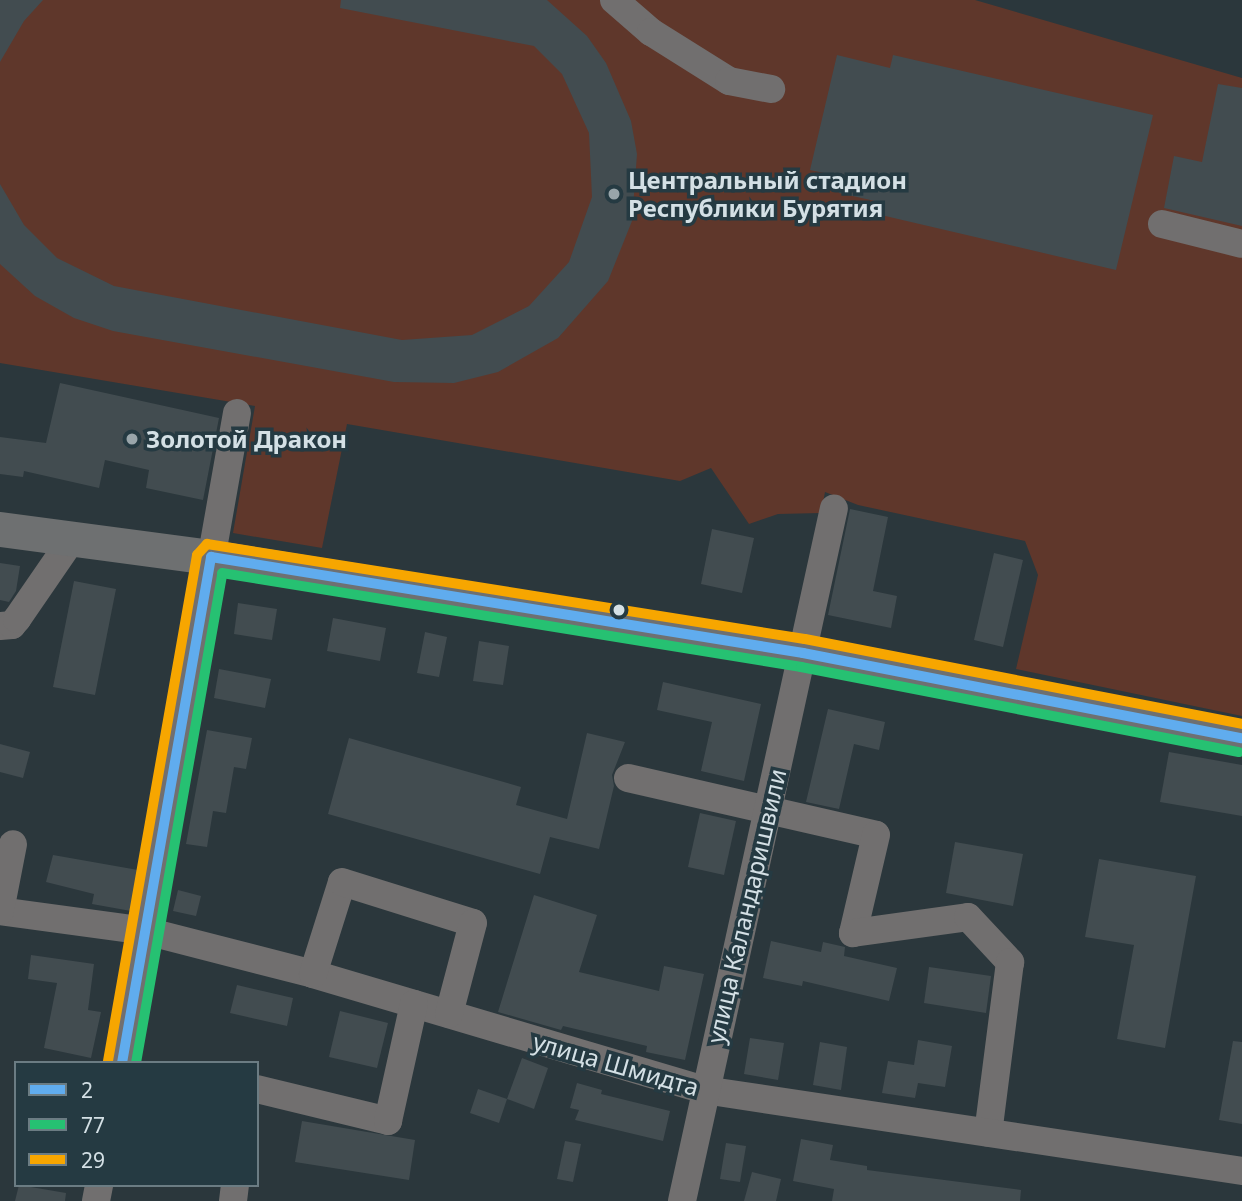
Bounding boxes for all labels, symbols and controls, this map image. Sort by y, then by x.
place label: Центральный стадион Республики Бурятия [628,166,907,222]
marker: Центральный стадион Республики Бурятия [606,186,622,202]
place label: Золотой Дракон [146,425,347,453]
marker: Золотой Дракон [124,431,140,447]
unlabelled marker [612,603,626,617]
street label: улица Каландаришвили [700,766,792,1046]
street label: улица Шмидта [530,1027,702,1101]
legend [14,1061,259,1187]
text: 2 [81,1076,93,1104]
text: 77 [81,1111,105,1139]
text: 29 [81,1146,105,1174]

